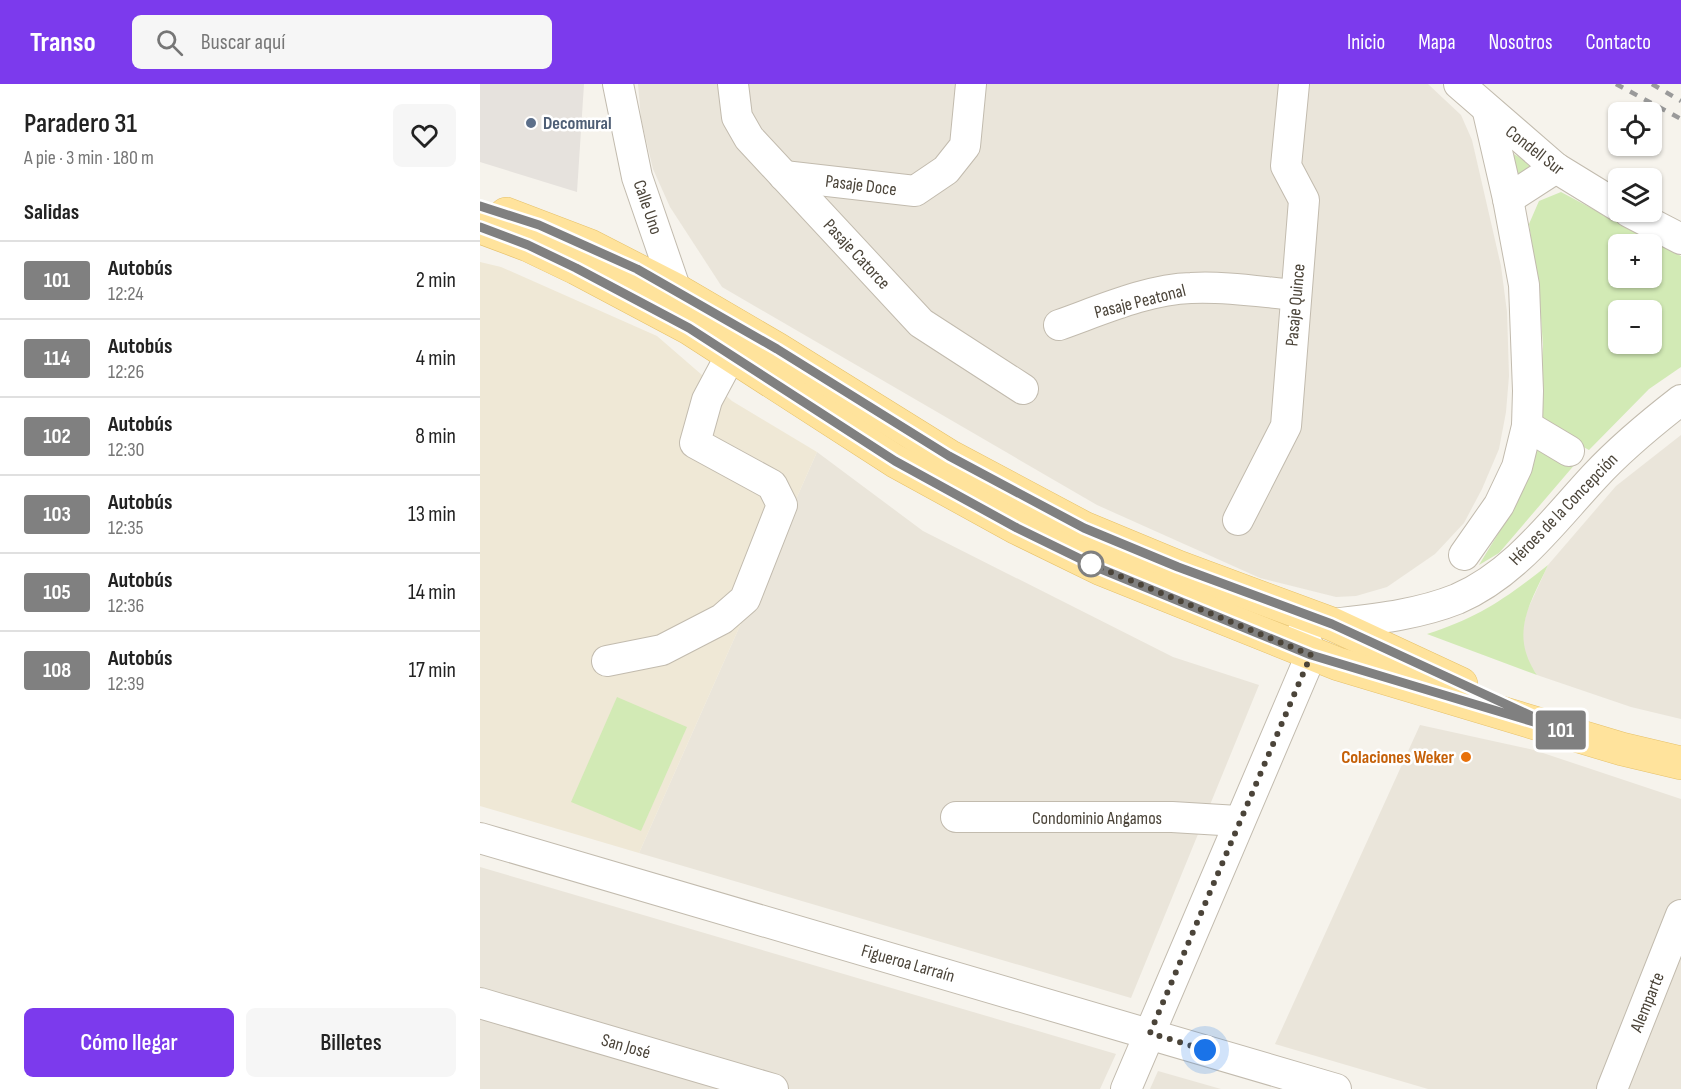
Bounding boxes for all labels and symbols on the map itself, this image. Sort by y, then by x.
place label: Decomural [543,113,612,134]
marker: Decomural [524,116,538,130]
street label: Condell Sur [1501,121,1568,180]
street label: Pasaje Doce [824,171,898,200]
street label: Calle Uno [628,177,667,237]
street label: Pasaje Catorce [819,215,894,294]
street label: Pasaje Quince [1281,263,1310,347]
street label: Pasaje Peatonal [1092,280,1188,323]
street label: Héroes de la Concepción [1505,449,1622,570]
unlabelled marker [1078,551,1104,577]
line badge: 101 [1526,710,1596,750]
place label: Colaciones Weker [1341,747,1454,768]
marker: Colaciones Weker [1459,750,1473,764]
street label: Condominio Angamos [1032,808,1162,829]
street label: Figueroa Larraín [859,940,957,987]
street label: Alemparte [1626,969,1669,1036]
street label: San José [599,1029,653,1063]
your location [1190,1035,1220,1065]

